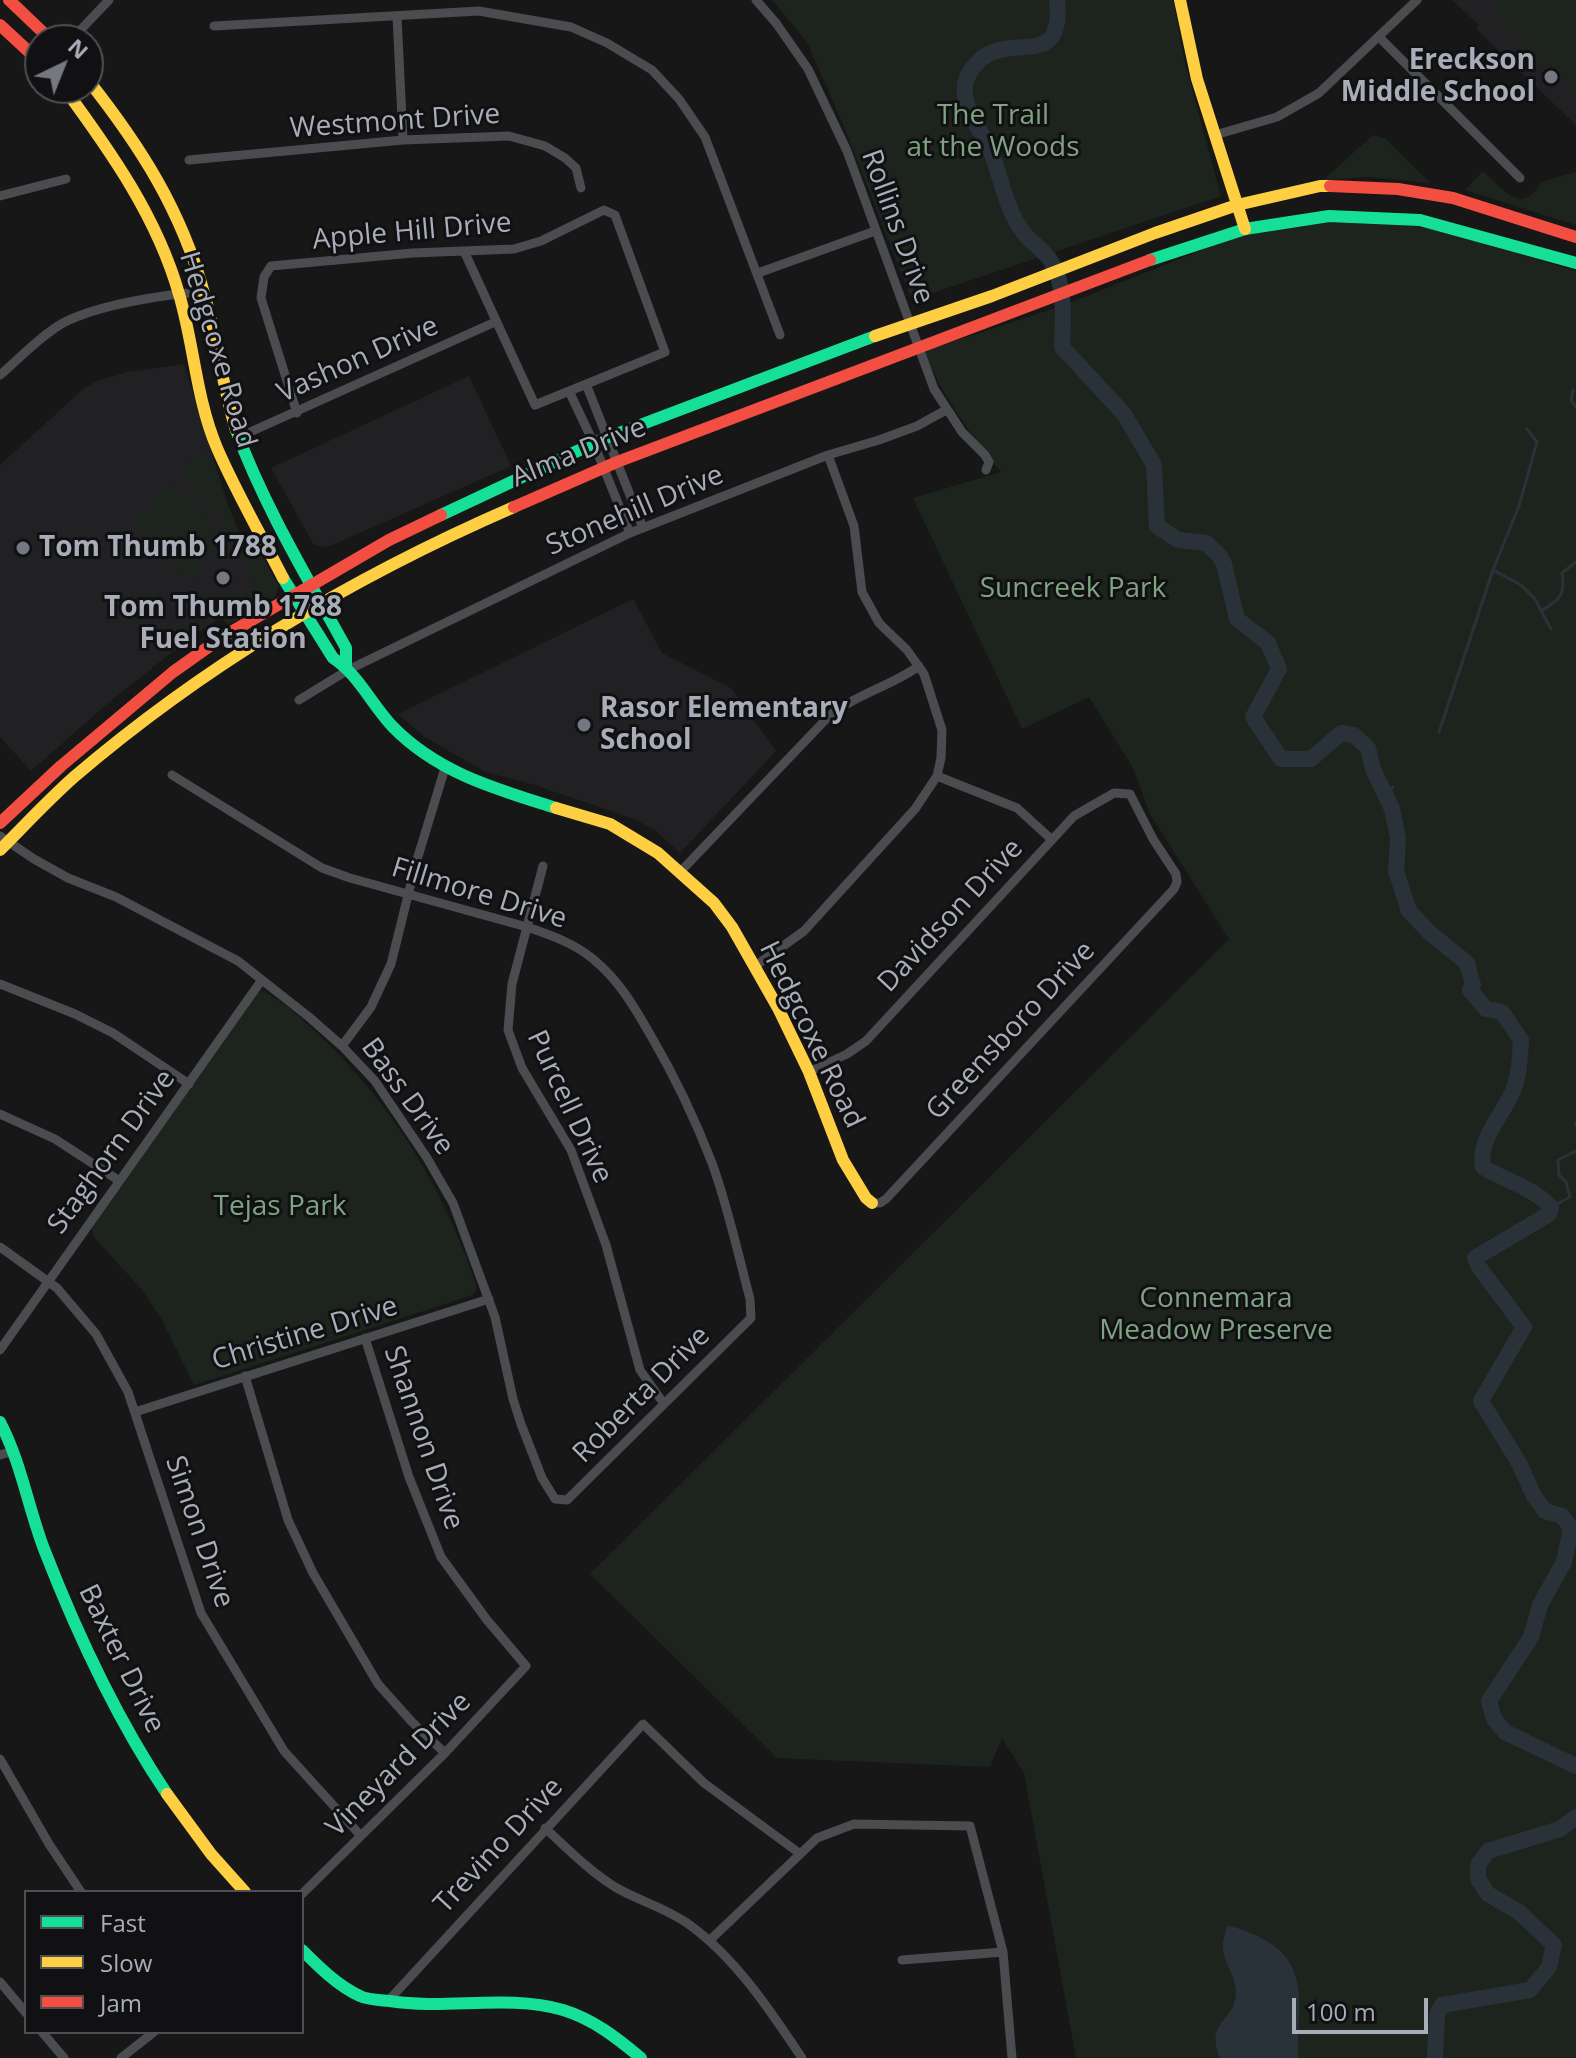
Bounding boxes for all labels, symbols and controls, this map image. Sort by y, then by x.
north arrow [24,24,104,104]
text: N [62,31,96,65]
place label: Ereckson Middle School [1341,44,1535,110]
marker: Ereckson Middle School [1542,68,1560,86]
street label: Westmont Drive [289,98,501,146]
park label: The Trail at the Woods [907,99,1079,165]
street label: Rollins Drive [854,145,940,309]
street label: Apple Hill Drive [311,207,513,257]
street label: Hedgcoxe Road [171,248,263,452]
street label: Vashon Drive [272,310,444,410]
street label: Alma Drive [507,411,651,495]
street label: Stonehill Drive [541,459,729,563]
place label: Tom Thumb 1788 [39,531,277,565]
marker: Tom Thumb 1788 [14,539,32,557]
marker: Tom Thumb 1788 Fuel Station [214,569,232,587]
park label: Suncreek Park [980,572,1166,606]
place label: Tom Thumb 1788 Fuel Station [104,591,342,657]
place label: Rasor Elementary School [600,692,848,758]
marker: Rasor Elementary School [575,716,593,734]
street label: Davidson Drive [871,832,1031,1000]
street label: Fillmore Drive [387,851,571,937]
street label: Greensboro Drive [920,935,1102,1127]
street label: Hedgcoxe Road [751,936,871,1134]
street label: Purcell Drive [519,1025,619,1189]
street label: Bass Drive [353,1032,461,1162]
street label: Staghorn Drive [41,1063,183,1241]
park label: Tejas Park [214,1190,346,1224]
park label: Connemara Meadow Preserve [1099,1282,1333,1348]
street label: Christine Drive [208,1290,402,1378]
street label: Roberta Drive [567,1320,717,1470]
street label: Shannon Drive [376,1342,470,1534]
street label: Simon Drive [157,1452,241,1612]
street label: Baxter Drive [71,1579,171,1739]
street label: Vineyard Drive [320,1686,478,1844]
street label: Trevino Drive [428,1771,570,1921]
legend [24,1890,304,2034]
text: Fast [100,1906,146,1939]
text: Slow [100,1946,152,1979]
scale bar [1296,1982,1432,2032]
text: Jam [100,1986,142,2019]
text: 100 m [1306,1995,1376,2028]

